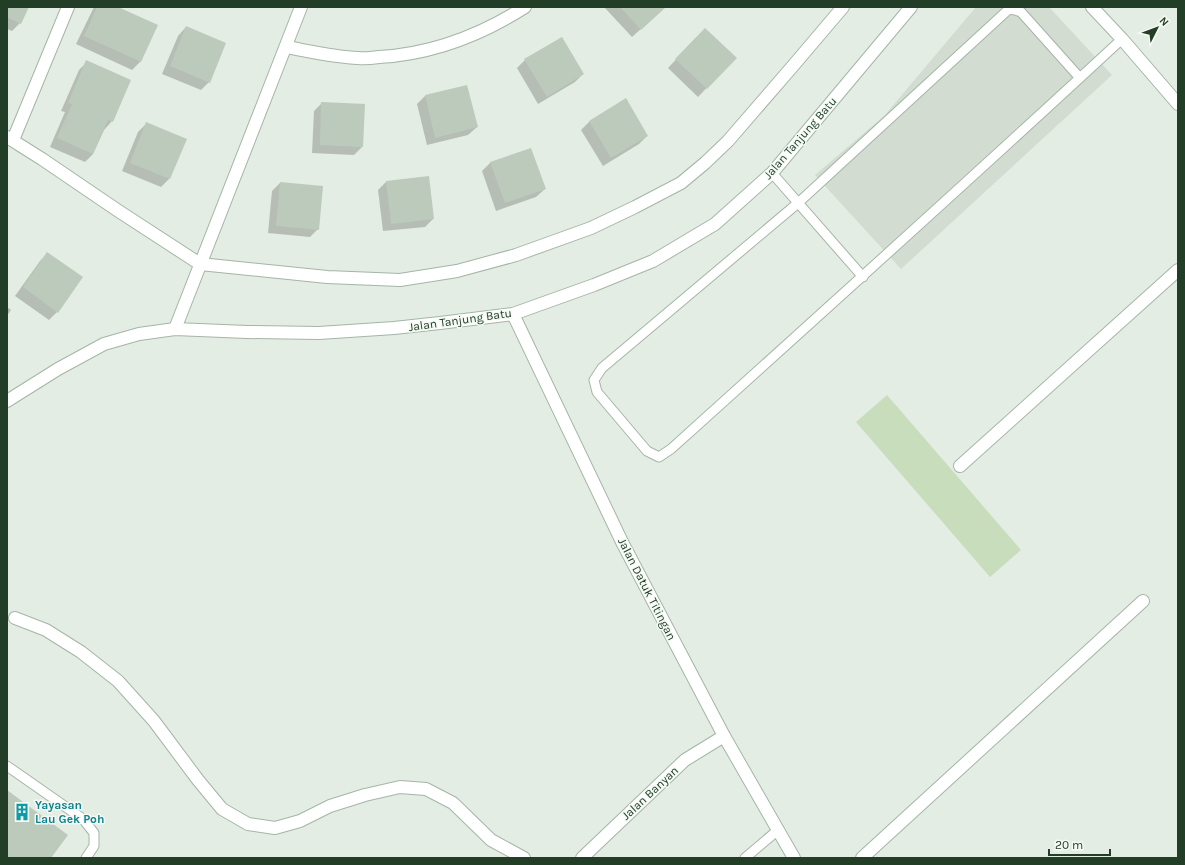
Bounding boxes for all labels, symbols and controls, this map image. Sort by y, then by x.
north arrow [1137,8,1177,48]
text: N [1157,14,1172,29]
street label: Jalan Tanjung Batu [761,94,839,182]
street label: Jalan Tanjung Batu [408,306,512,334]
street label: Jalan Datuk Titingan [615,535,679,643]
street label: Jalan Banyan [619,763,681,823]
place label: Yayasan Lau Gek Poh [35,798,104,826]
building icon: Yayasan Lau Gek Poh [12,802,32,822]
scale bar [1049,831,1110,857]
text: 20 m [1055,838,1083,852]

